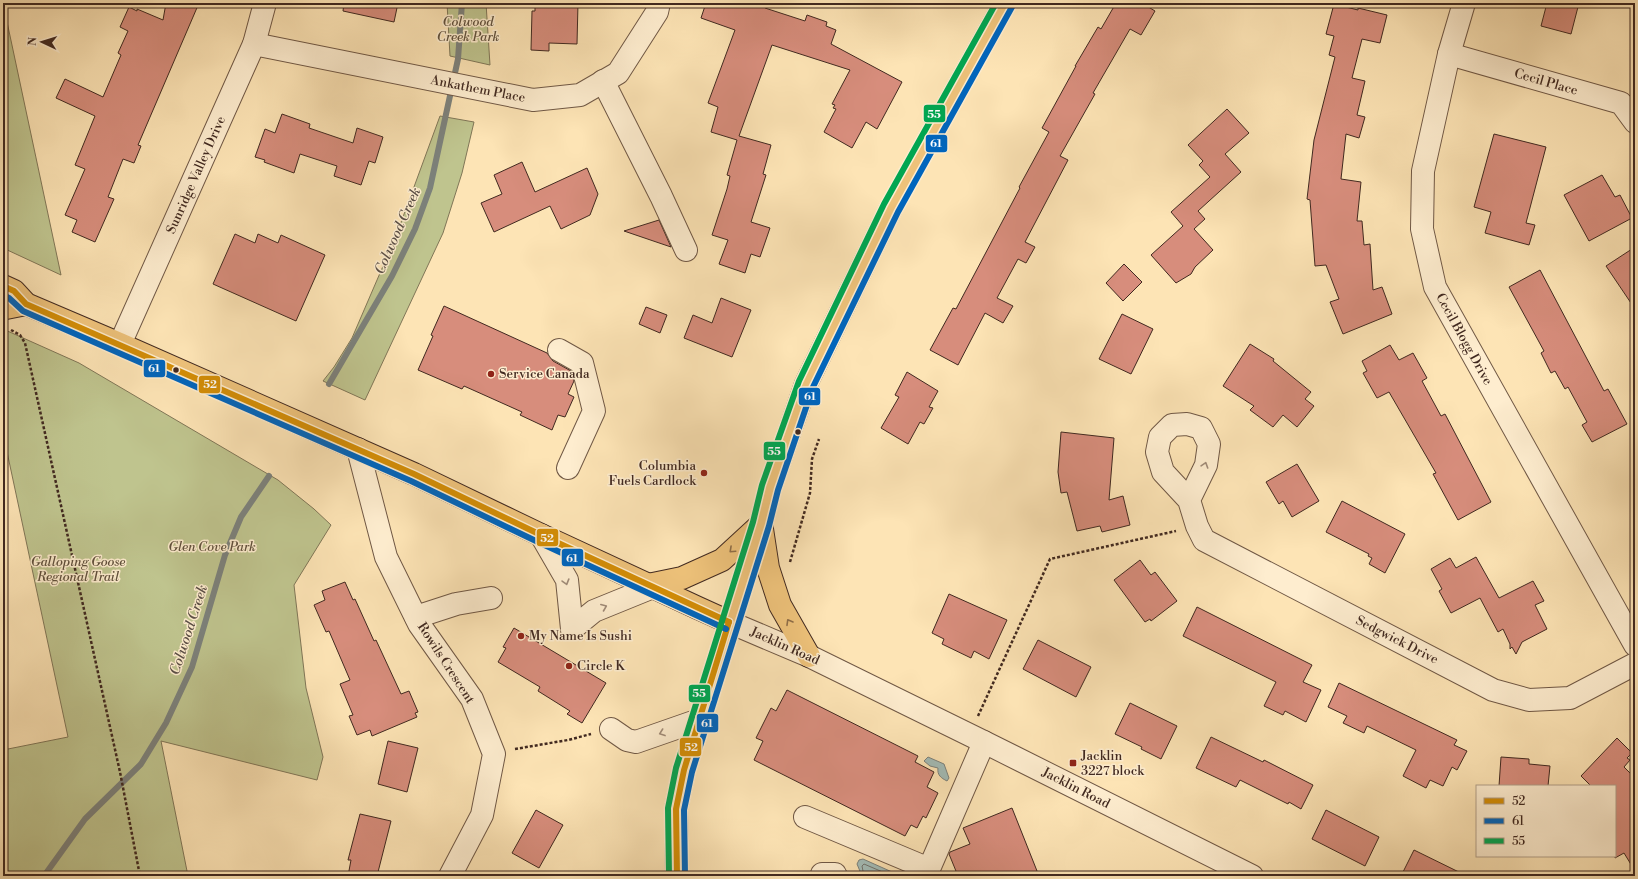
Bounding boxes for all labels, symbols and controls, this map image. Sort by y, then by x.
park label: Colwood Creek Park [437,14,499,45]
north arrow [22,22,62,62]
text: N [26,36,40,46]
street label: Cecil Place [1512,65,1580,99]
street label: Ankathem Place [428,72,527,106]
line badge: 55 [923,104,946,123]
text: 55 [927,108,941,122]
street label: Sunridge Valley Drive [163,113,229,236]
line badge: 61 [925,134,948,153]
text: 61 [930,137,943,151]
water label: Colwood Creek [371,185,425,277]
street label: Cecil Blogg Drive [1432,290,1496,388]
line badge: 61 [143,359,166,378]
text: 61 [148,362,161,376]
unlabelled marker [171,365,181,375]
place label: Service Canada [499,366,590,382]
marker: Service Canada [486,369,496,379]
line badge: 52 [198,375,221,394]
text: 52 [203,378,217,392]
line badge: 61 [798,387,821,406]
text: 61 [804,390,817,404]
unlabelled marker [793,427,803,437]
line badge: 55 [763,441,786,461]
text: 55 [767,445,781,459]
place label: Columbia Fuels Cardlock [608,458,697,489]
one-way arrow [1200,462,1209,469]
marker: Columbia Fuels Cardlock [699,468,709,478]
line badge: 52 [536,528,559,547]
text: 52 [540,532,554,546]
park label: Glen Cove Park [168,539,256,555]
one-way arrow [729,545,737,553]
line badge: 61 [561,548,584,567]
text: 61 [566,552,579,566]
park label: Galloping Goose Regional Trail [31,554,125,585]
one-way arrow [561,578,570,585]
water label: Colwood Creek [166,583,212,677]
one-way arrow [600,604,607,612]
street label: Sedgwick Drive [1353,612,1441,668]
street label: Rowils Crescent [414,619,478,707]
one-way arrow [787,619,794,626]
street label: Jacklin Road [747,623,823,669]
place label: My Name Is Sushi [529,628,632,644]
marker: My Name Is Sushi [516,631,526,641]
place label: Circle K [577,658,626,674]
marker: Circle K [564,661,574,671]
line badge: 55 [688,684,711,703]
text: 55 [692,687,706,701]
line badge: 61 [696,713,719,733]
text: 61 [701,717,714,731]
one-way arrow [659,728,666,736]
line badge: 52 [679,737,702,757]
text: 52 [684,741,698,755]
place label: Jacklin 3227 block [1080,748,1145,779]
marker: Jacklin 3227 block [1068,758,1078,768]
street label: Jacklin Road [1038,764,1113,812]
legend [1476,785,1616,857]
text: 52 [1512,794,1526,809]
text: 61 [1512,814,1525,829]
text: 55 [1512,834,1526,849]

